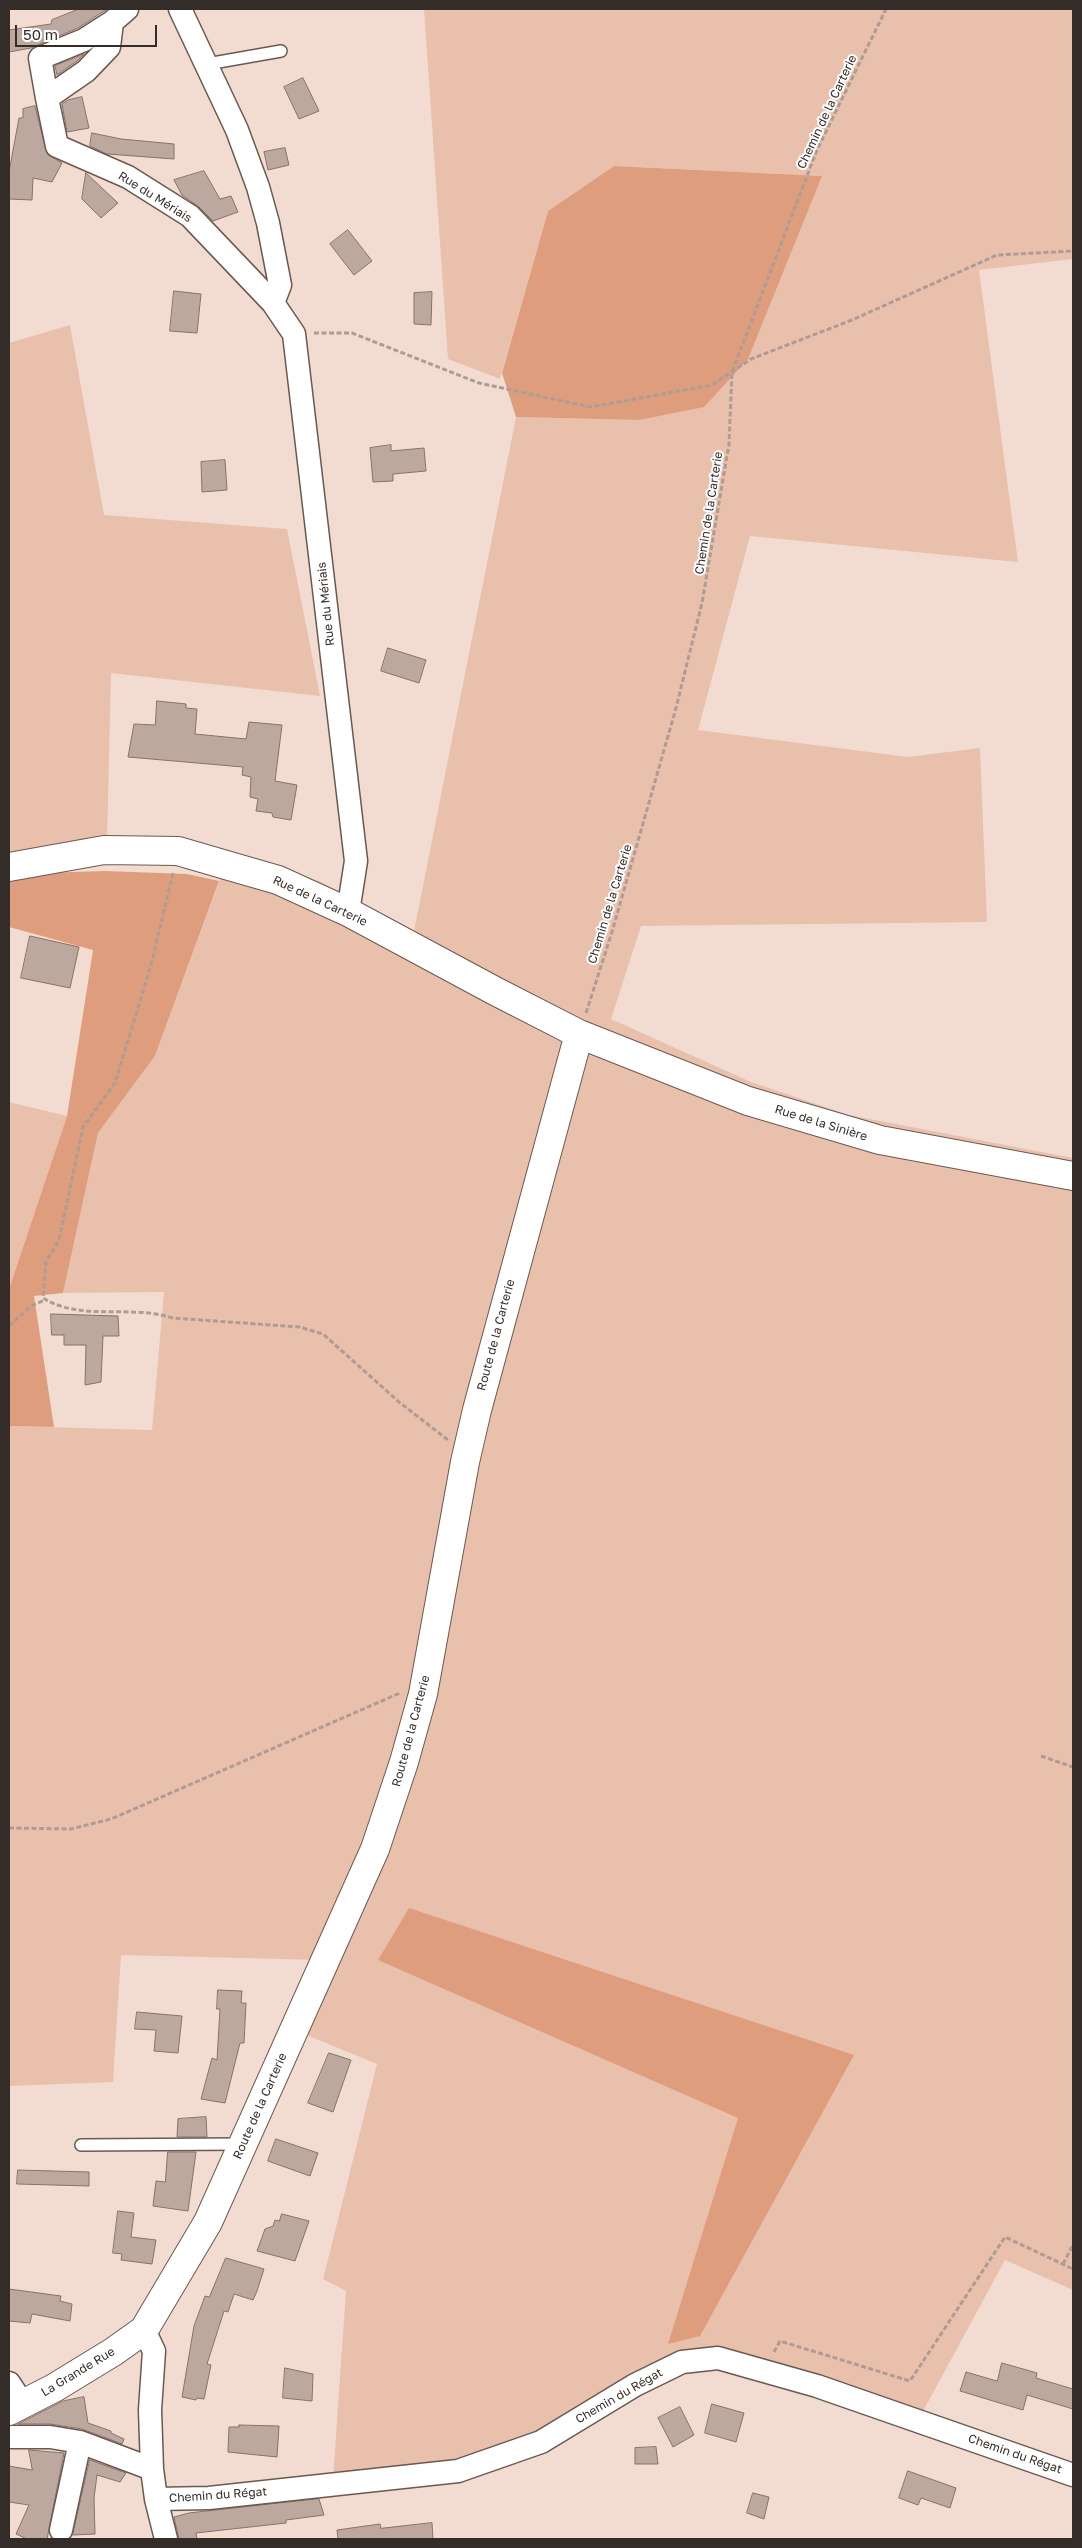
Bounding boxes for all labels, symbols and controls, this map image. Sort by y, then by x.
scale bar [18,15,160,47]
text: 50 m [23,25,58,43]
street label: Chemin de la Carterie [794,53,860,171]
street label: Rue du Mériais [115,169,195,225]
street label: Chemin de la Carterie [692,451,726,575]
street label: Rue du Mériais [314,561,338,647]
street label: Chemin de la Carterie [585,843,635,965]
street label: Rue de la Carterie [270,873,370,929]
street label: Rue de la Sinière [773,1102,869,1144]
street label: Route de la Carterie [474,1278,518,1392]
street label: Route de la Carterie [389,1674,433,1788]
street label: Route de la Carterie [230,2051,290,2161]
street label: La Grande Rue [39,2344,117,2400]
street label: Chemin du Régat [573,2365,665,2427]
street label: Chemin du Régat [966,2431,1064,2477]
street label: Chemin du Régat [169,2484,267,2506]

